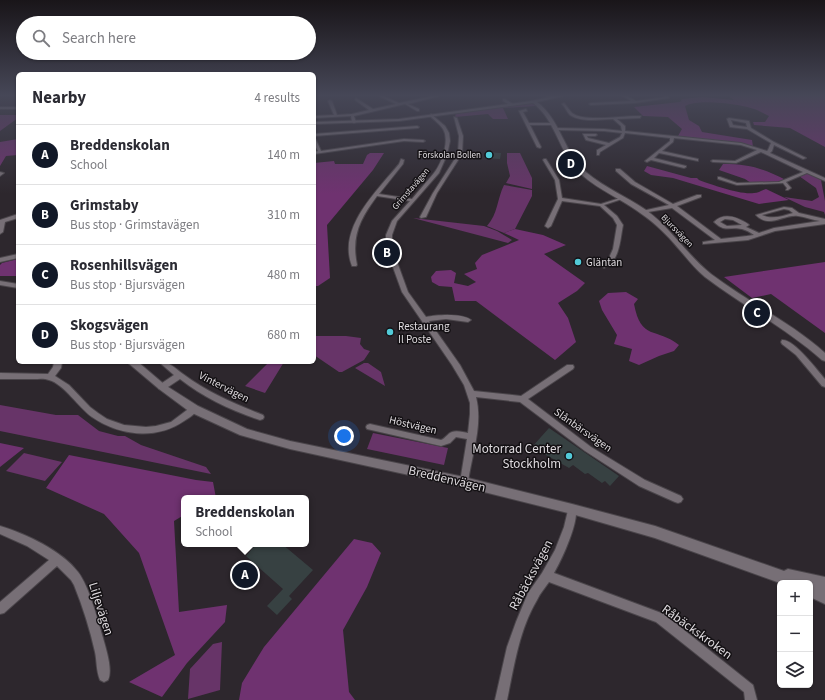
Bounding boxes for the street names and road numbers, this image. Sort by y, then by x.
street label: Grimstavägen [389,165,433,213]
street label: Bjursvägen [658,212,696,251]
street label: Vintervägen [196,368,252,406]
street label: Slånbärsvägen [551,405,615,455]
street label: Höstvägen [388,412,438,438]
street label: Breddenvägen [407,461,487,497]
street label: Råbäcksvägen [505,537,557,613]
street label: Liljevägen [84,580,118,638]
street label: Råbäckskroken [658,600,736,664]

